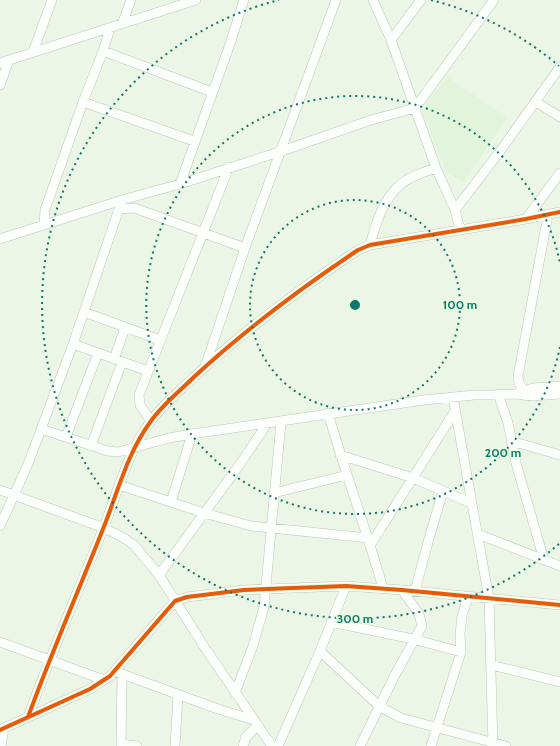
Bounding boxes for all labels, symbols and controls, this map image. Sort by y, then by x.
text: 100 m [443,297,477,312]
centre of rings [348,298,362,312]
text: 200 m [485,445,521,460]
text: 300 m [337,611,373,626]

